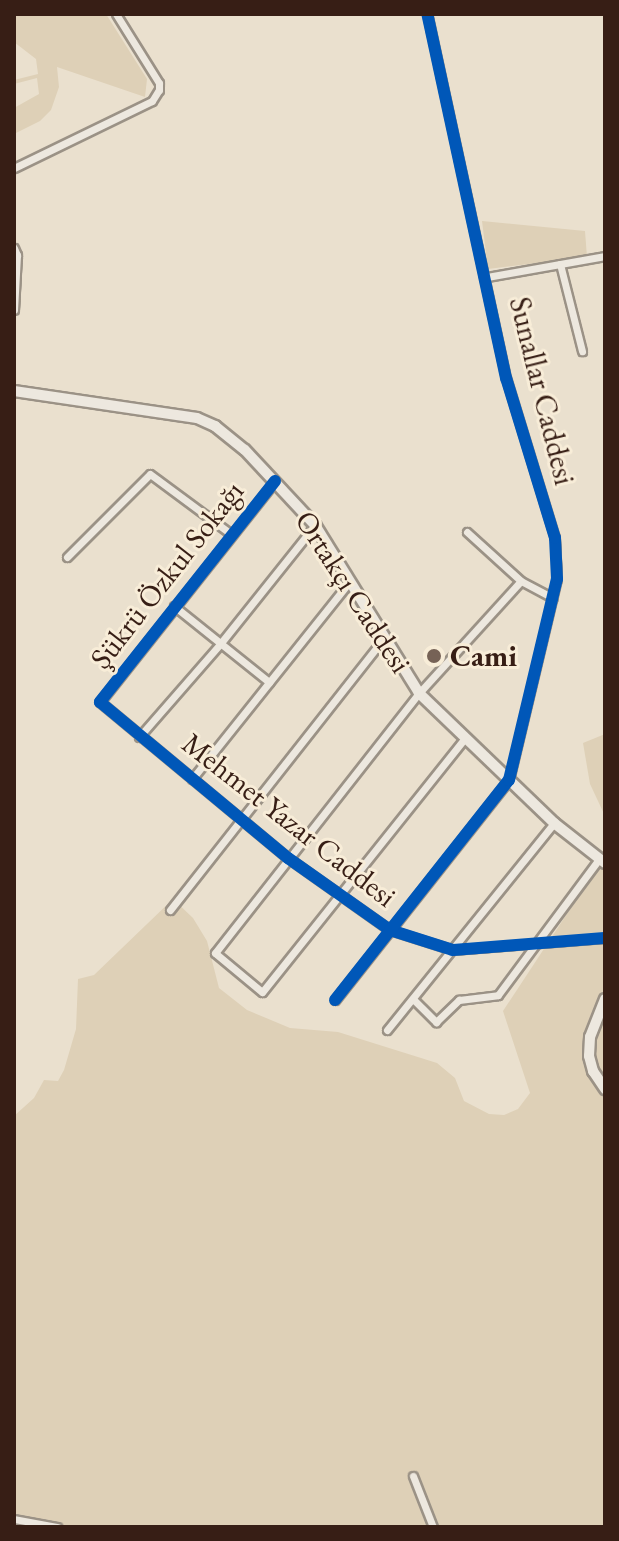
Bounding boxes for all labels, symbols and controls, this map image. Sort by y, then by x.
street label: Sunallar Caddesi [501,293,583,489]
street label: Şükrü Özkul Sokağı [83,474,251,676]
street label: Ortakçı Caddesi [287,504,419,680]
place label: Cami [450,638,517,674]
marker: Cami [425,647,443,665]
street label: Mehmet Yazar Caddesi [175,725,403,915]

